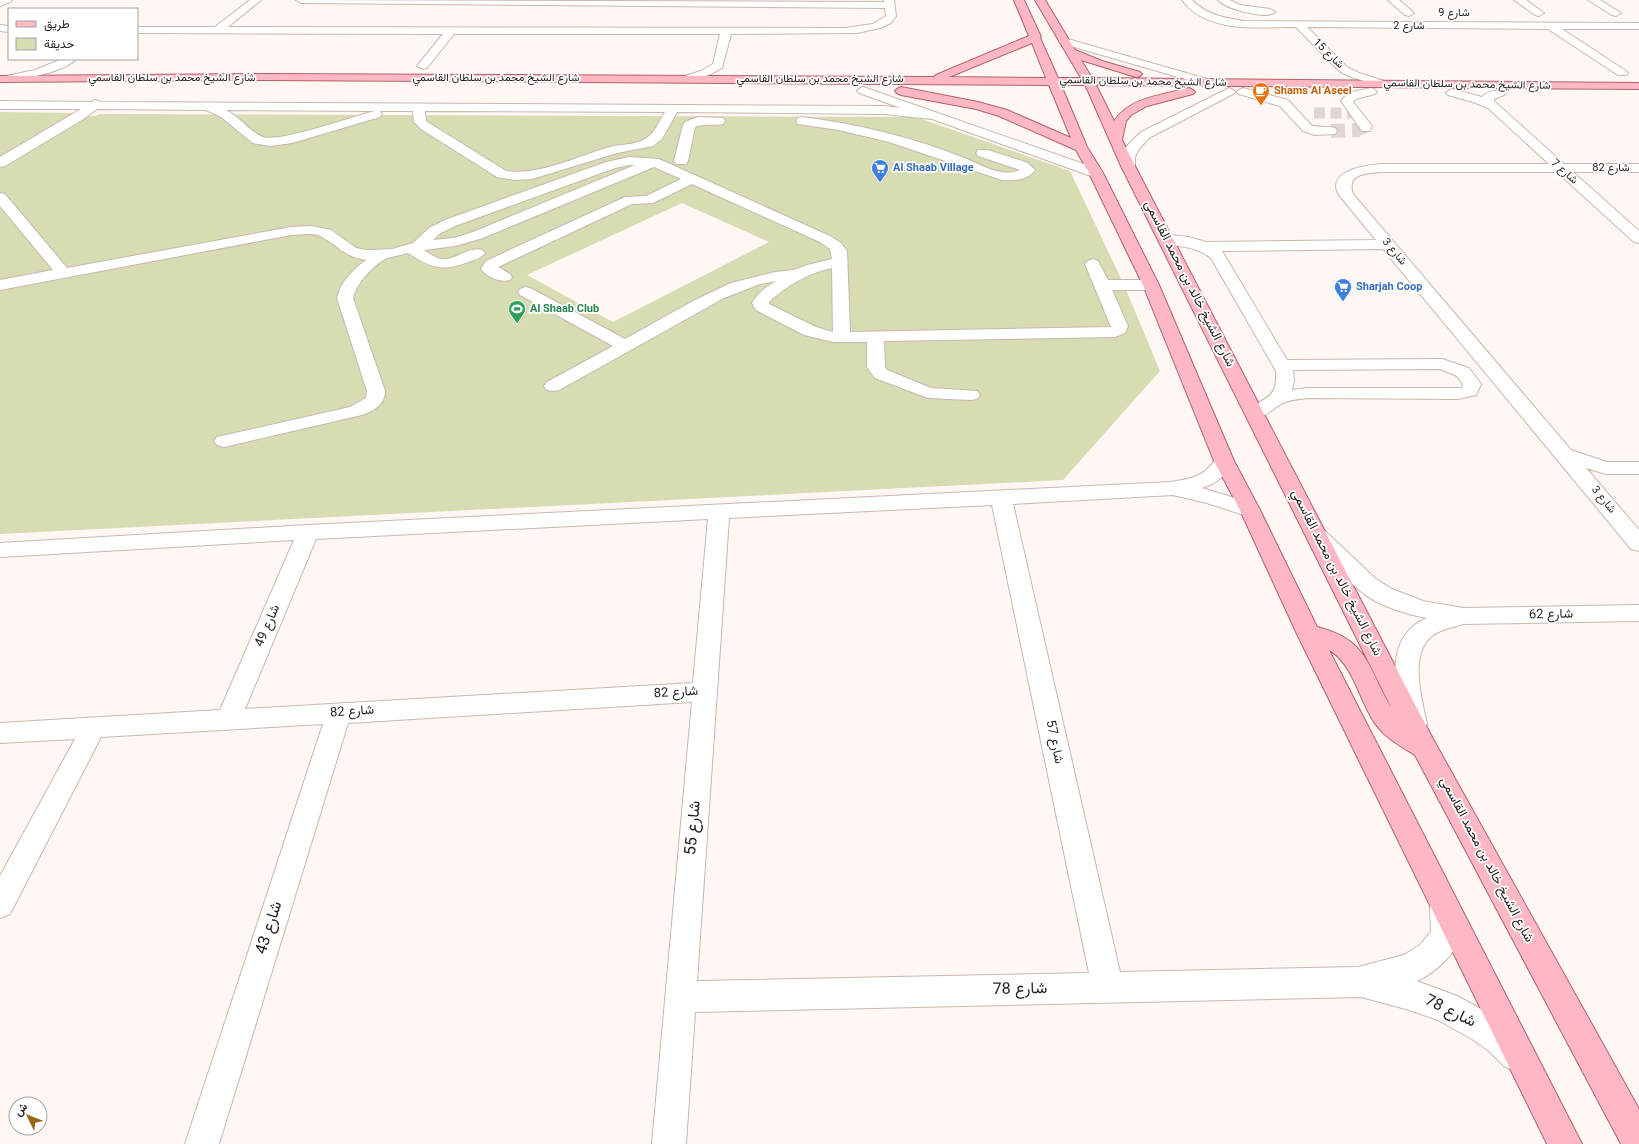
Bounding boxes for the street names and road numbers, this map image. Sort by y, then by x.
street label: شارع 9 [1438,5,1470,22]
street label: شارع 2 [1393,18,1425,35]
street label: شارع 15 [1309,35,1348,73]
street label: شارع الشيخ محمد بن سلطان القاسمي [88,70,256,87]
street label: شارع الشيخ محمد بن سلطان القاسمي [412,70,580,87]
street label: شارع الشيخ محمد بن سلطان القاسمي [736,71,904,88]
street label: شارع الشيخ محمد بن سلطان القاسمي [1059,72,1227,92]
street label: شارع الشيخ محمد بن سلطان القاسمي [1383,75,1551,95]
street label: شارع 7 [1547,155,1582,189]
street label: شارع 82 [1592,160,1630,177]
street label: شارع الشيخ خالد بن محمد القاسمي [1138,197,1240,371]
street label: شارع 3 [1377,235,1411,270]
street label: شارع 3 [1587,483,1620,518]
street label: شارع الشيخ خالد بن محمد القاسمي [1285,486,1387,660]
street label: شارع 49 [250,602,286,650]
street label: شارع 62 [1529,605,1573,625]
street label: شارع 82 [653,682,699,704]
street label: شارع 82 [329,700,375,724]
street label: شارع 57 [1040,718,1068,766]
street label: شارع الشيخ خالد بن محمد القاسمي [1434,774,1538,946]
street label: شارع 55 [679,800,709,856]
street label: شارع 43 [250,898,290,958]
street label: شارع 78 [993,977,1047,1003]
street label: شارع 78 [1420,989,1480,1035]

